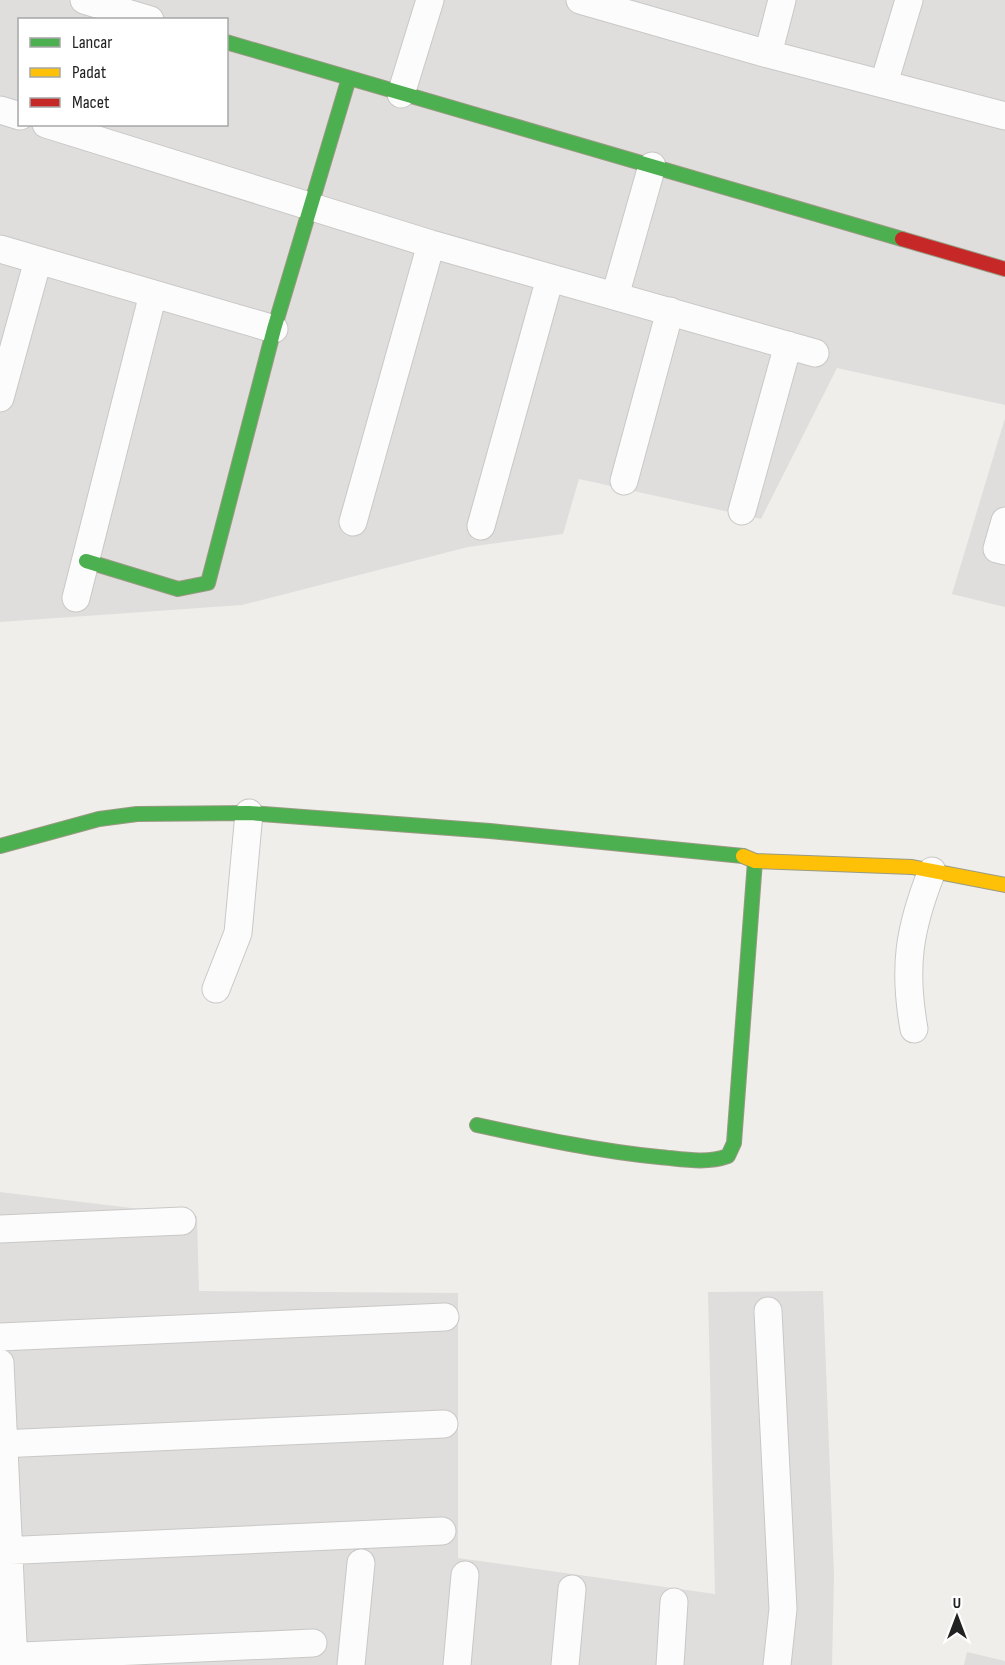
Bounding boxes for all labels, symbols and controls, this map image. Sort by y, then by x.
legend [18,18,228,126]
text: Lancar [72,32,112,53]
text: Padat [72,62,107,83]
text: Macet [72,92,110,113]
north arrow [927,1587,987,1647]
text: U [953,1594,961,1613]

